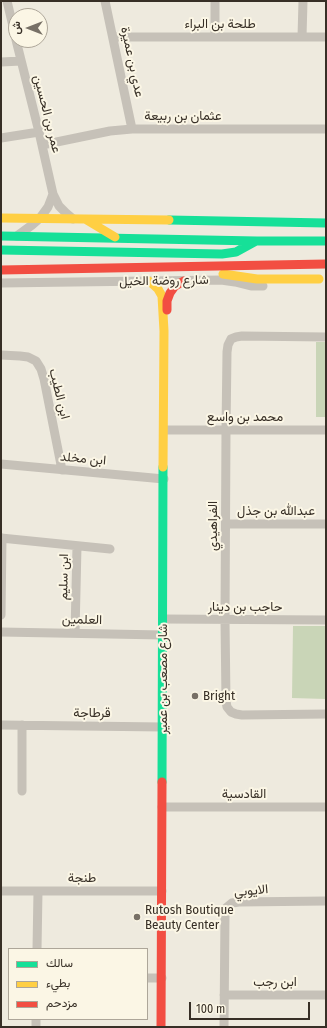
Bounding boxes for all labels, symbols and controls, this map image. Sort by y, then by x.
north arrow [8,8,48,48]
street label: طلحة بن البراء [184,16,256,32]
text: ش [10,21,23,35]
street label: عدي بن عميرة [117,25,147,99]
street label: عمر بن الحسين [30,73,64,155]
street label: عثمان بن ربيعة [144,108,222,124]
street label: شارع روضة الخيل [119,272,209,290]
street label: ابن الطيب [45,367,73,421]
street label: محمد بن واسع [207,409,283,425]
street label: ابن مخلد [59,449,107,469]
street label: الفراهيدي [205,501,221,551]
street label: عبدالله بن جذل [237,503,315,519]
street label: ابن سليم [56,554,72,600]
street label: حاجب بن دينار [208,599,282,615]
street label: العلمين [62,612,102,628]
street label: شارع مصعب بن عمير [155,624,171,734]
place label: Bright [203,688,235,704]
marker: Bright [190,691,200,701]
street label: قرطاجة [73,705,111,721]
street label: القادسية [222,786,266,802]
street label: طنجة [68,870,96,886]
street label: الايوبي [233,882,269,900]
place label: Rutosh Boutique Beauty Center [145,902,234,933]
marker: Rutosh Boutique Beauty Center [132,912,142,922]
legend [8,948,148,1020]
text: سالك [46,956,73,970]
street label: ابن رجب [253,974,297,990]
text: بطيء [46,976,70,990]
scale bar [191,994,312,1020]
text: مزدحم [46,996,77,1010]
text: 100 m [196,1002,225,1016]

